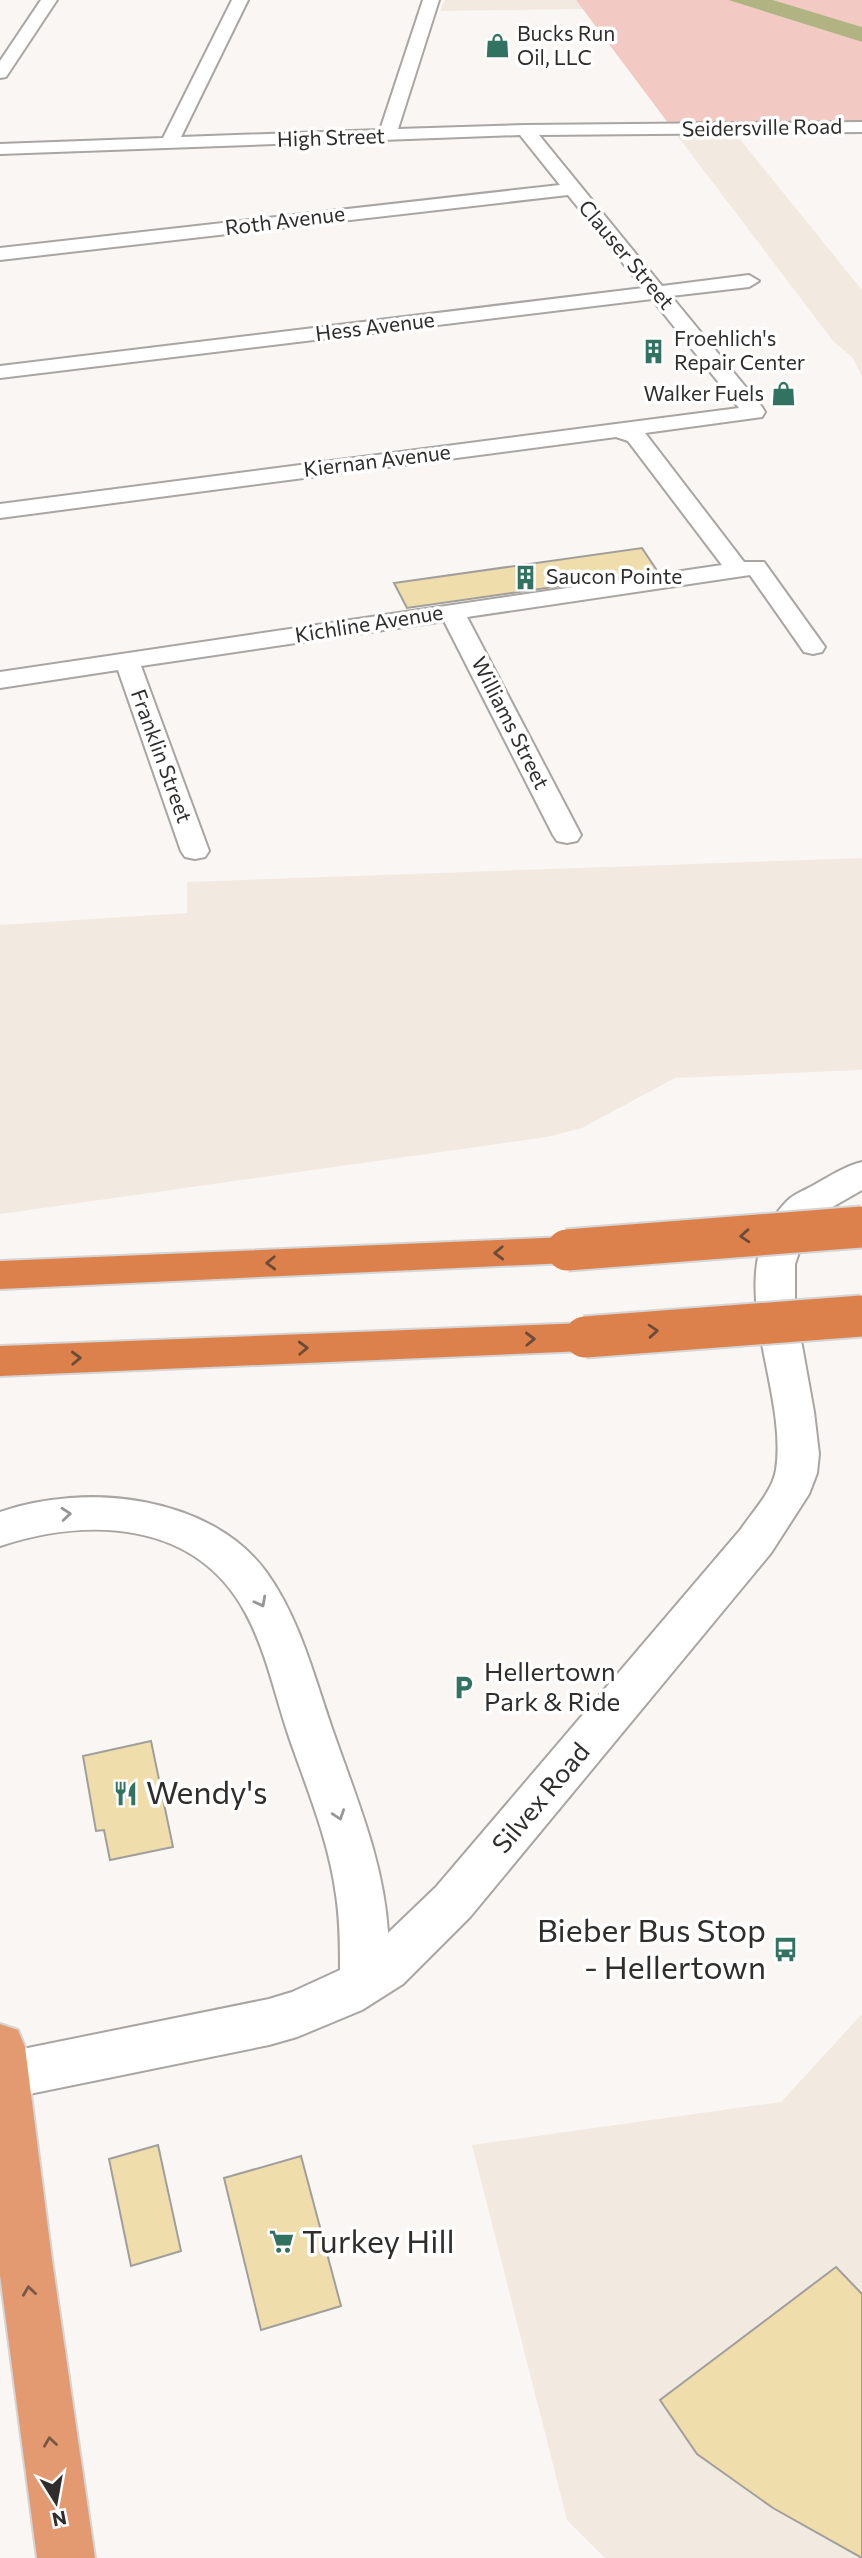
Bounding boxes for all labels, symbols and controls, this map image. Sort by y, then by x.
place label: Bucks Run Oil, LLC [517,20,615,69]
shop icon: Bucks Run Oil, LLC [483,32,511,60]
street label: Seidersville Road [682,113,842,140]
street label: High Street [277,122,385,151]
street label: Clauser Street [574,194,680,314]
street label: Roth Avenue [224,200,346,239]
street label: Hess Avenue [314,306,436,345]
place label: Froehlich's Repair Center [674,325,805,374]
building icon: Froehlich's Repair Center [640,337,668,365]
place label: Walker Fuels [644,380,764,405]
shop icon: Walker Fuels [770,380,798,408]
street label: Kiernan Avenue [302,438,452,481]
building icon: Saucon Pointe [512,563,540,591]
place label: Saucon Pointe [546,563,682,588]
street label: Kichline Avenue [293,598,445,647]
street label: Williams Street [467,652,555,793]
street label: Franklin Street [127,685,198,826]
one-way arrow [739,1228,750,1243]
one-way arrow [493,1246,504,1261]
one-way arrow [266,1256,277,1271]
one-way arrow [648,1324,659,1339]
one-way arrow [525,1331,536,1346]
one-way arrow [298,1341,309,1356]
one-way arrow [70,1351,81,1366]
one-way arrow [61,1507,72,1522]
one-way arrow [253,1595,266,1607]
place label: Hellertown Park & Ride [484,1655,620,1716]
parking icon: Hellertown Park & Ride [450,1673,478,1701]
street label: Silvex Road [485,1735,595,1859]
place label: Wendy's [146,1771,268,1811]
restaurant icon: Wendy's [112,1779,140,1807]
one-way arrow [331,1809,345,1821]
place label: Bieber Bus Stop - Hellertown [537,1909,766,1986]
bus stop icon: Bieber Bus Stop - Hellertown [772,1935,800,1963]
place label: Turkey Hill [302,2220,455,2260]
supermarket icon: Turkey Hill [268,2228,296,2256]
one-way arrow [22,2285,37,2296]
one-way arrow [43,2436,58,2448]
north arrow [21,2467,91,2537]
text: N [50,2507,69,2532]

